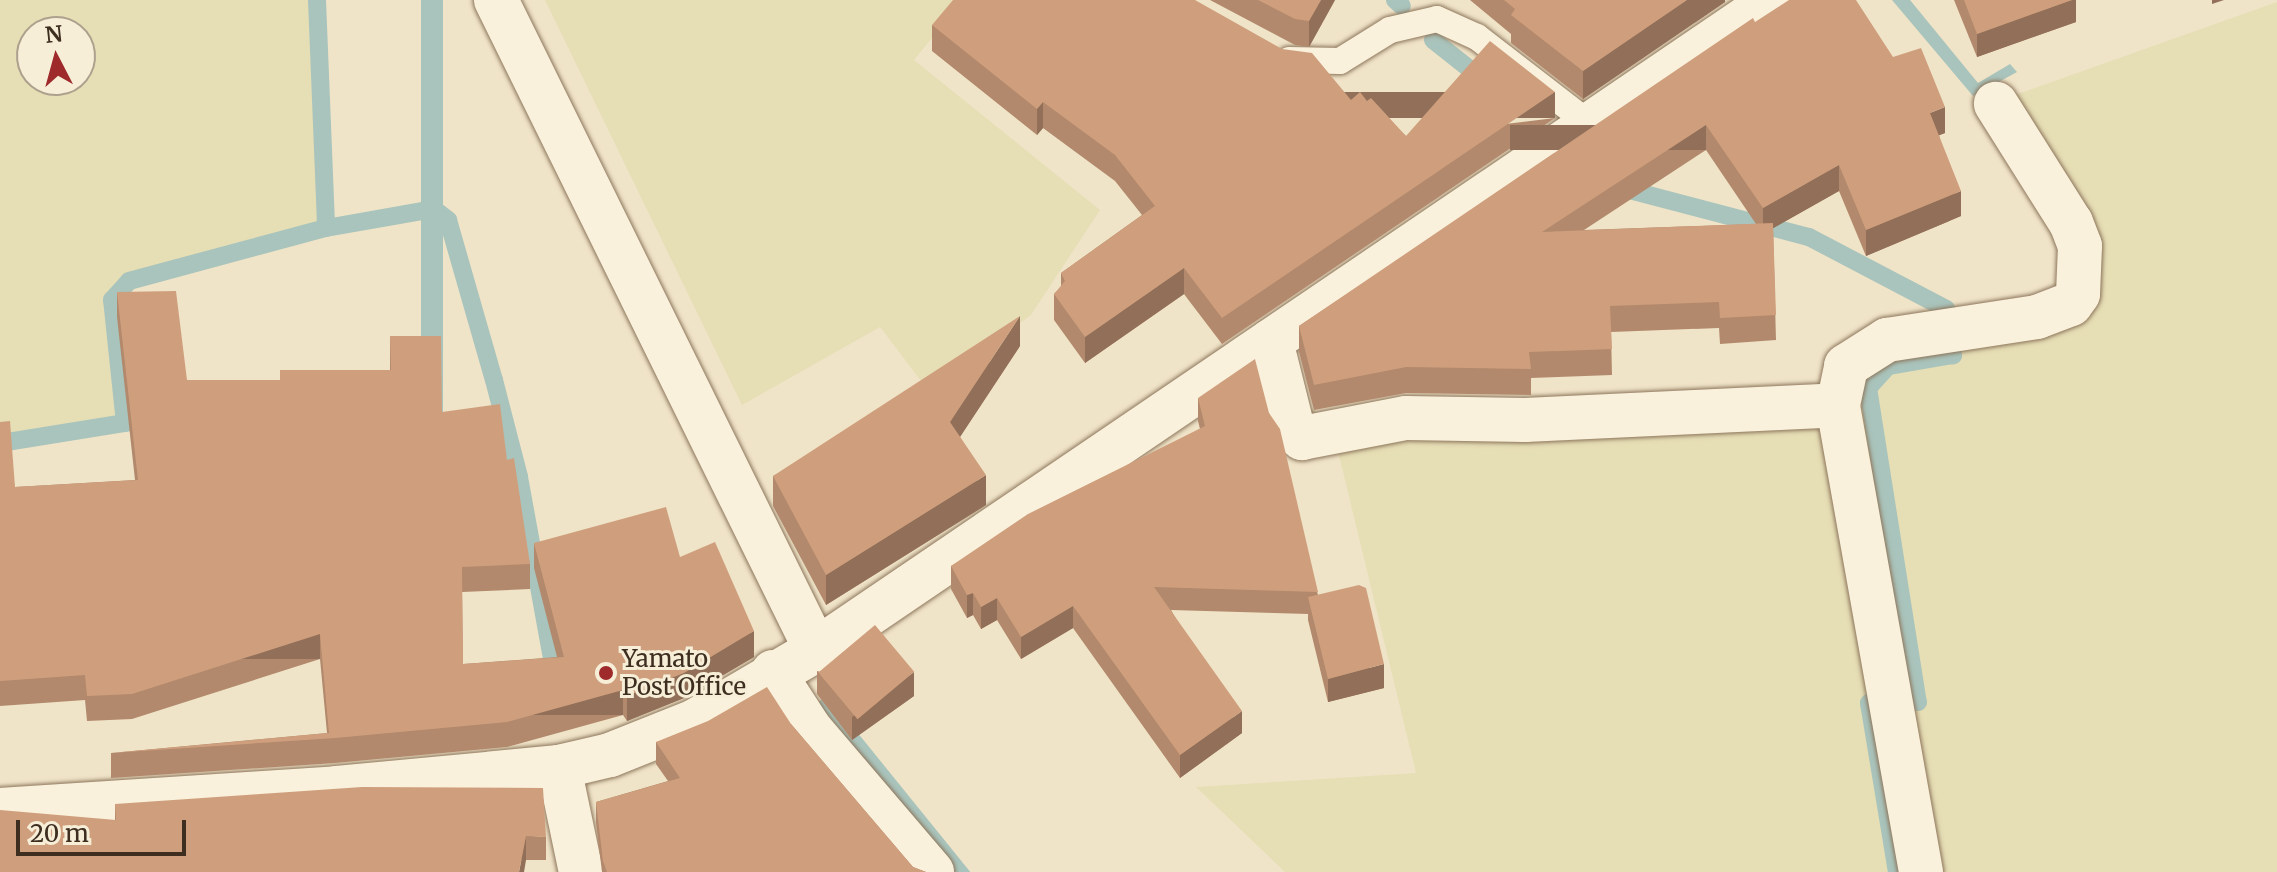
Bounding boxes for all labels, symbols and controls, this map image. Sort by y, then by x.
north arrow [16,16,96,96]
text: N [44,19,64,49]
place label: Yamato Post Office [622,645,746,701]
marker: Yamato Post Office [597,664,615,682]
scale bar [20,804,190,854]
text: 20 m [30,818,89,849]

